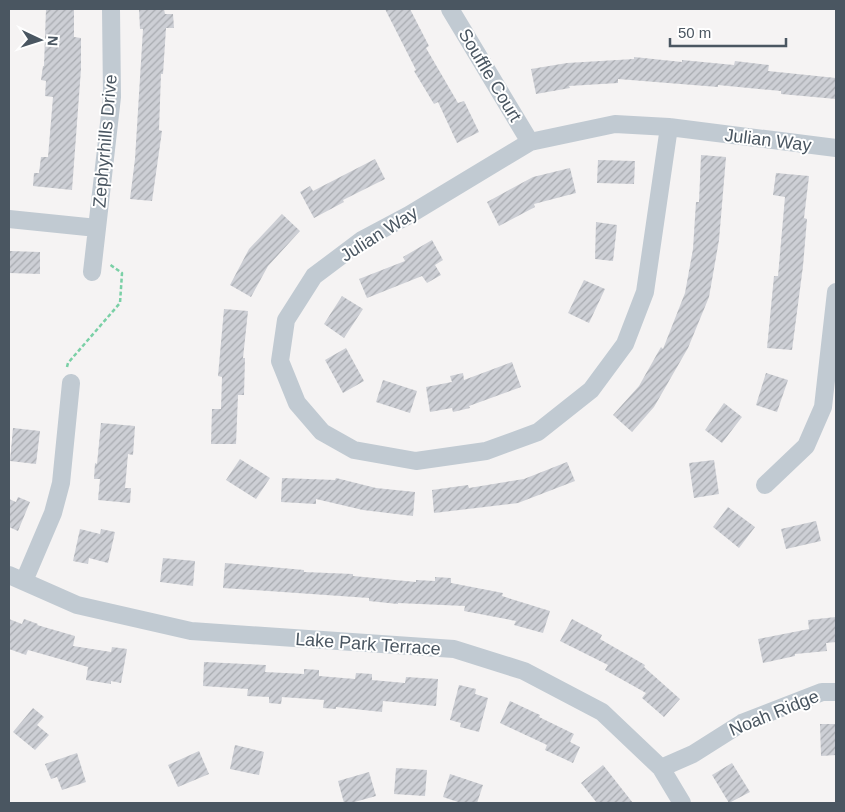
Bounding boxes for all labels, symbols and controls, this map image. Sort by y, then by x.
north arrow [15,15,65,65]
scale bar [670,15,786,47]
text: 50 m [678,24,711,41]
street label: Souffle Court [454,25,526,125]
text: N [45,35,61,47]
street label: Zephyrhills Drive [89,73,121,209]
street label: Julian Way [723,125,813,155]
street label: Julian Way [337,202,421,266]
street label: Lake Park Terrace [295,629,441,659]
street label: Noah Ridge [726,686,822,740]

